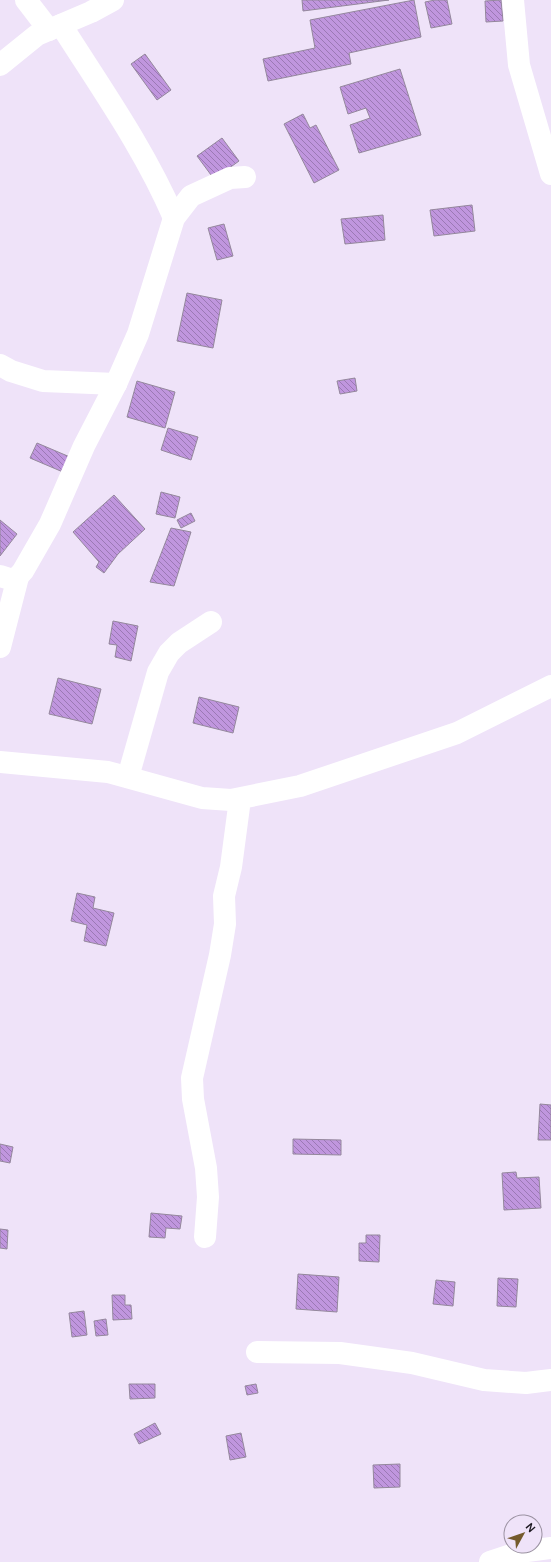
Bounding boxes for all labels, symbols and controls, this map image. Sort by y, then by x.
north arrow [503,1514,543,1554]
text: N [523,1520,539,1535]

